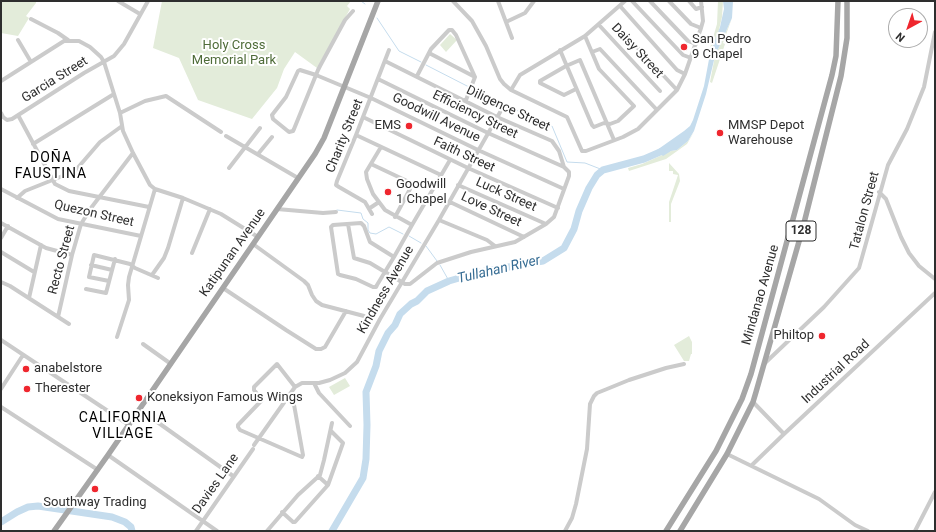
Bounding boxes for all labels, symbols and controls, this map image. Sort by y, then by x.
north arrow [888,8,928,48]
street label: Daisy Street [608,20,666,82]
text: N [893,29,908,44]
place label: San Pedro 9 Chapel [692,32,751,63]
park label: Holy Cross Memorial Park [192,38,276,69]
marker: San Pedro 9 Chapel [679,42,689,52]
street label: Garcia Street [19,54,91,106]
street label: Diligence Street [464,83,552,135]
street label: Efficiency Street [430,88,520,142]
street label: Goodwill Avenue [389,90,483,146]
street label: Charity Street [323,97,367,175]
place label: EMS [375,118,401,134]
place label: MMSP Depot Warehouse [728,118,804,149]
marker: EMS [404,121,414,131]
marker: MMSP Depot Warehouse [715,128,725,138]
street label: Faith Street [431,134,497,176]
district label: DOÑA FAUSTINA [15,150,87,182]
street label: Tatalon Street [847,170,883,252]
street label: Luck Street [473,175,539,215]
place label: Goodwill 1 Chapel [396,177,447,208]
marker: Goodwill 1 Chapel [383,187,393,197]
street label: Love Street [458,189,524,231]
street label: Quezon Street [53,197,135,231]
street label: Katipunan Avenue [197,206,269,300]
road number: 128 [786,221,816,241]
street label: Recto Street [45,224,79,296]
street label: Kindness Avenue [354,243,418,337]
street label: Mindanao Avenue [739,243,783,347]
water label: Tullahan River [456,252,542,288]
place label: Philtop [773,328,814,344]
marker: Philtop [817,331,827,341]
street label: Industrial Road [799,337,873,407]
place label: anabelstore [34,361,102,377]
marker: anabelstore [21,364,31,374]
place label: Therester [35,381,90,397]
marker: Therester [22,384,32,394]
place label: Koneksiyon Famous Wings [147,390,303,406]
marker: Koneksiyon Famous Wings [134,393,144,403]
district label: CALIFORNIA VILLAGE [79,410,167,442]
street label: Davies Lane [190,451,242,517]
marker: Southway Trading [90,484,100,494]
place label: Southway Trading [43,495,147,511]

